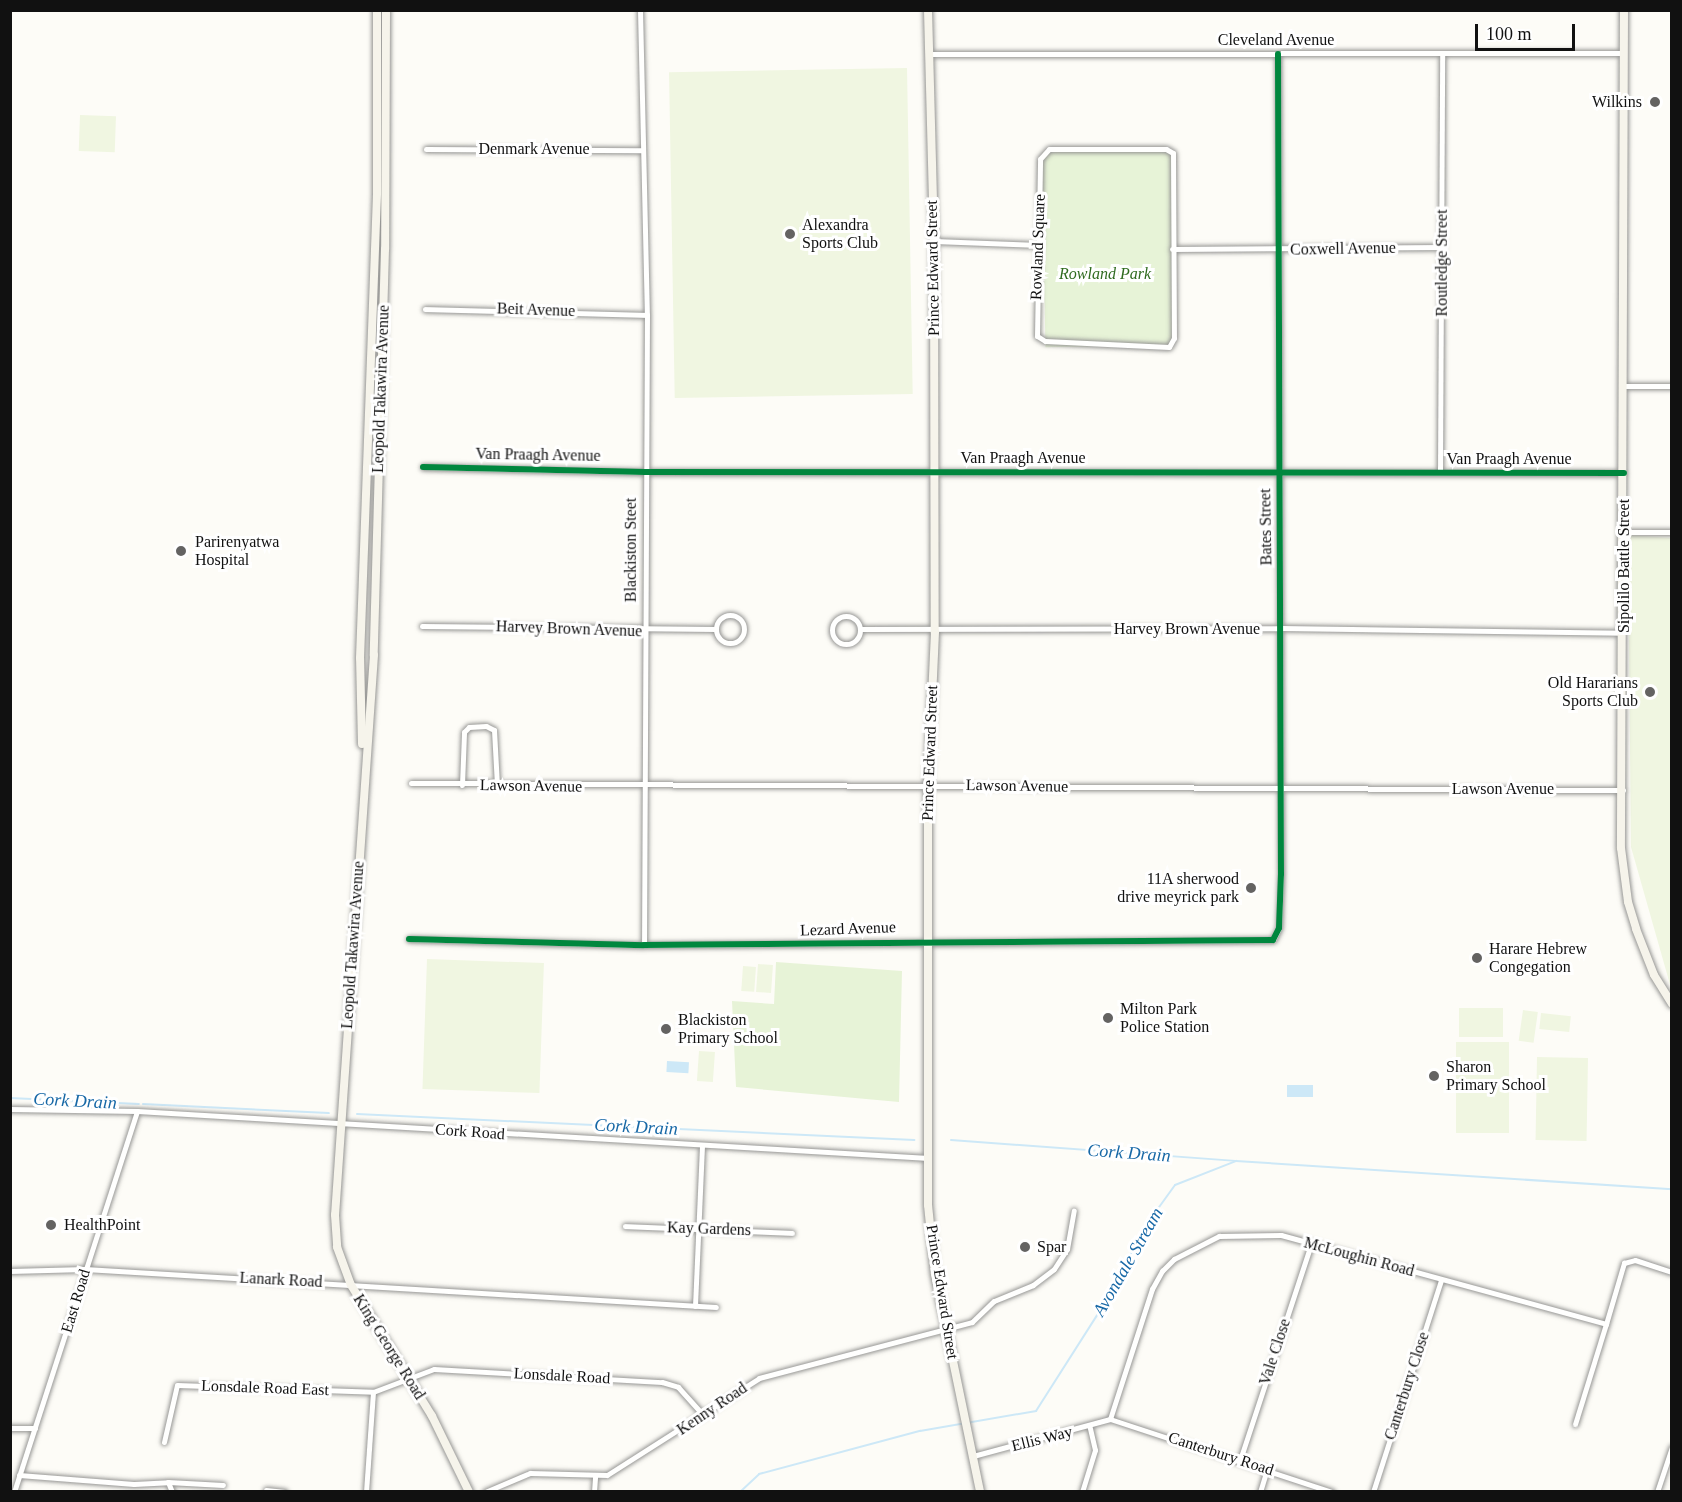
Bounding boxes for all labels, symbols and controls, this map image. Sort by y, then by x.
scale bar [1478,12,1578,50]
text: 100 m [1486,24,1532,44]
street label: Cleveland Avenue [1217,30,1335,50]
place label: Wilkins [1592,92,1642,112]
marker: Wilkins [1646,93,1664,111]
street label: Denmark Avenue [478,139,590,159]
street label: Rowland Square [1027,194,1049,300]
street label: Prince Edward Street [922,200,944,336]
street label: Routledge Street [1432,209,1452,317]
place label: Alexandra Sports Club [802,215,878,253]
marker: Alexandra Sports Club [783,227,797,241]
street label: Coxwell Avenue [1289,238,1397,260]
park label: Rowland Park [1059,264,1151,284]
street label: Beit Avenue [496,299,576,321]
street label: Leopold Takawira Avenue [368,304,394,474]
street label: Van Praagh Avenue [475,444,601,466]
street label: Van Praagh Avenue [960,448,1086,468]
street label: Van Praagh Avenue [1446,449,1572,469]
street label: Bates Street [1256,488,1276,566]
street label: Blackiston Steet [621,498,641,602]
street label: Sipolilo Battle Street [1614,499,1634,633]
place label: Parirenyatwa Hospital [195,532,279,570]
marker: Parirenyatwa Hospital [172,542,190,560]
street label: Harvey Brown Avenue [495,617,643,641]
street label: Harvey Brown Avenue [1113,619,1261,639]
place label: Old Hararians Sports Club [1548,673,1638,711]
street label: Prince Edward Street [918,685,942,821]
marker: Old Hararians Sports Club [1643,685,1657,699]
street label: Lawson Avenue [479,776,583,796]
street label: Lawson Avenue [965,776,1069,796]
street label: Lawson Avenue [1451,779,1555,799]
street label: Leopold Takawira Avenue [338,860,368,1030]
place label: 11A sherwood drive meyrick park [1117,869,1239,907]
marker: 11A sherwood drive meyrick park [1244,881,1258,895]
street label: Lezard Avenue [799,918,897,940]
place label: Harare Hebrew Congegation [1489,939,1587,977]
marker: Harare Hebrew Congegation [1470,951,1484,965]
place label: Milton Park Police Station [1120,999,1209,1037]
place label: Blackiston Primary School [678,1010,778,1048]
marker: Milton Park Police Station [1101,1011,1115,1025]
marker: Blackiston Primary School [659,1022,673,1036]
place label: Sharon Primary School [1446,1057,1546,1095]
marker: Sharon Primary School [1427,1069,1441,1083]
water label: Cork Drain [33,1088,117,1114]
water label: Cork Drain [594,1114,678,1140]
street label: Cork Road [435,1120,505,1144]
water label: Cork Drain [1087,1139,1171,1167]
water label: Avondale Stream [1088,1204,1168,1320]
place label: HealthPoint [64,1215,140,1235]
marker: HealthPoint [42,1216,60,1234]
street label: Kay Gardens [667,1218,751,1240]
street label: Prince Edward Street [922,1223,962,1361]
street label: McLoughin Road [1302,1233,1416,1281]
place label: Spar [1037,1237,1066,1257]
marker: Spar [1018,1240,1032,1254]
street label: East Road [57,1267,95,1335]
street label: Lanark Road [239,1268,323,1292]
street label: King George Road [349,1291,429,1403]
street label: Vale Close [1255,1316,1295,1388]
street label: Canterbury Close [1380,1330,1434,1442]
street label: Lonsdale Road [513,1364,611,1388]
street label: Lonsdale Road East [201,1376,329,1400]
street label: Kenny Road [673,1379,751,1439]
street label: Ellis Way [1009,1422,1075,1456]
street label: Canterbury Road [1166,1428,1276,1480]

